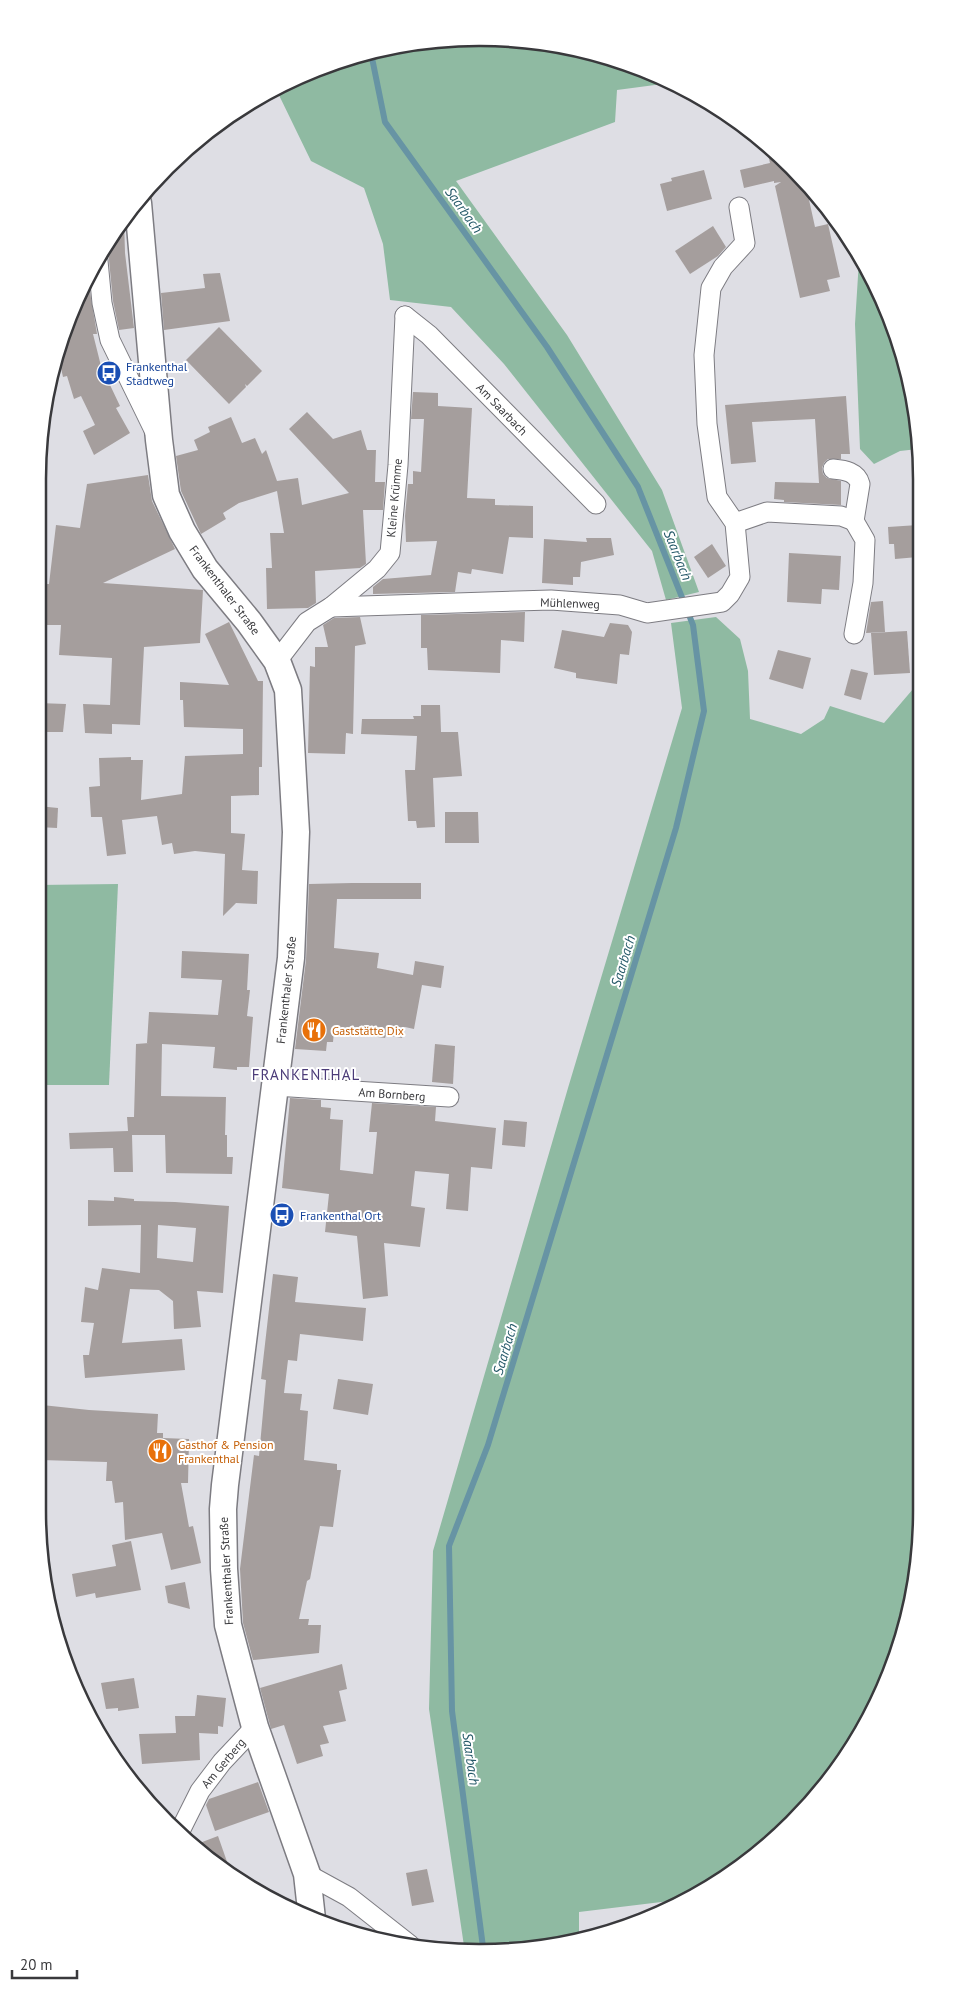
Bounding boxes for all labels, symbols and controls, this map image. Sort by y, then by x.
water label: Saarbach [441,183,487,237]
place label: Frankenthal Stadtweg [126,359,188,388]
bus stop icon: Frankenthal Stadtweg [96,360,122,386]
street label: Am Saarbach [473,380,531,438]
street label: Kleine Krümme [383,458,405,538]
water label: Saarbach [660,527,696,583]
street label: Frankenthaler Straße [186,542,264,638]
street label: Mühlenweg [540,594,600,612]
water label: Saarbach [607,933,639,989]
street label: Frankenthaler Straße [273,935,299,1045]
restaurant icon: Gaststätte Dix [301,1017,327,1043]
place label: Gaststätte Dix [332,1023,404,1038]
district label: FRANKENTHAL [252,1065,360,1084]
street label: Am Bornberg [358,1084,426,1104]
bus stop icon: Frankenthal Ort [269,1202,295,1228]
place label: Frankenthal Ort [300,1208,381,1223]
water label: Saarbach [489,1321,521,1377]
place label: Gasthof & Pension Frankenthal [178,1437,273,1466]
restaurant icon: Gasthof & Pension Frankenthal [147,1438,173,1464]
street label: Frankenthaler Straße [216,1517,236,1625]
water label: Saarbach [458,1732,484,1786]
street label: Am Gerberg [198,1735,248,1791]
scale bar [12,1948,78,1980]
text: 20 m [20,1955,53,1974]

